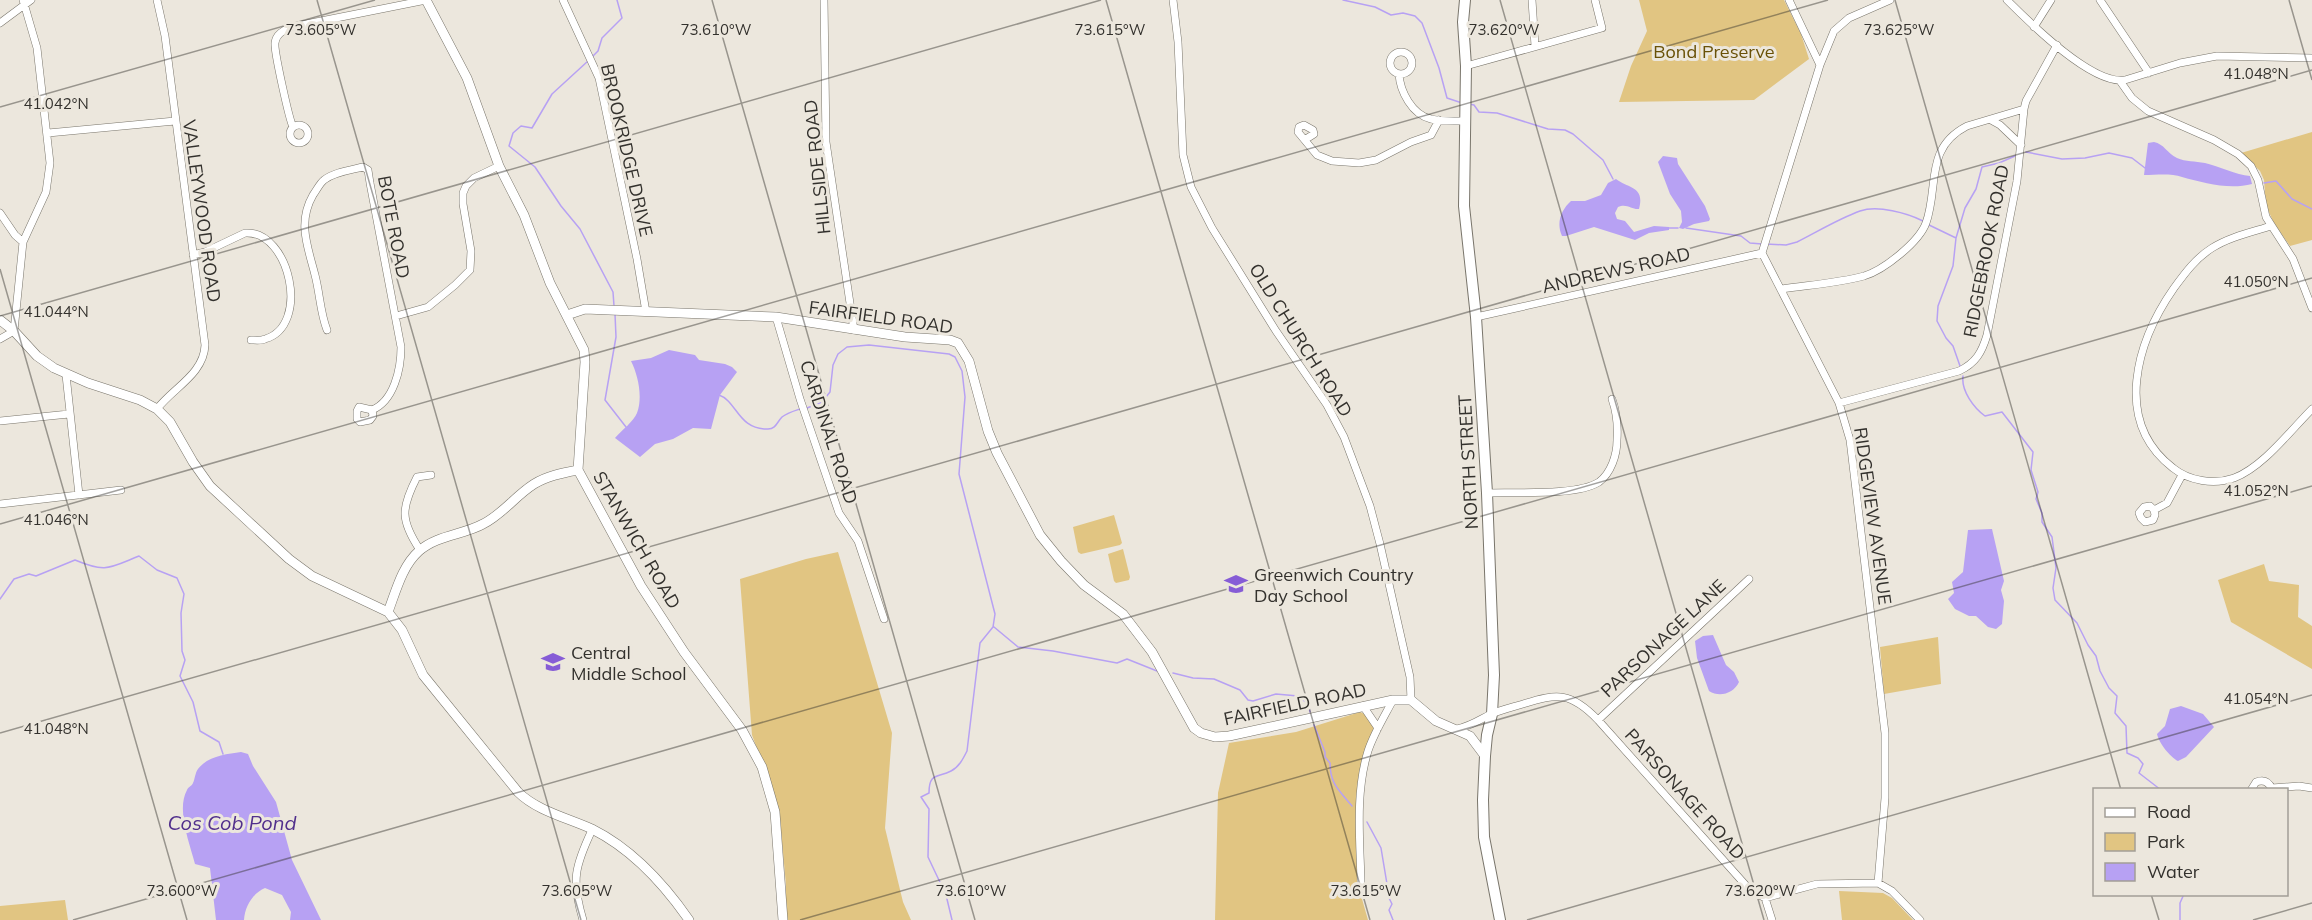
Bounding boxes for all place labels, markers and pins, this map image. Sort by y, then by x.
place label: Greenwich Country Day School [1254,563,1414,607]
school or university icon: Greenwich Country Day School [1223,571,1249,597]
place label: Central Middle School [571,641,687,685]
school or university icon: Central Middle School [540,649,566,675]

